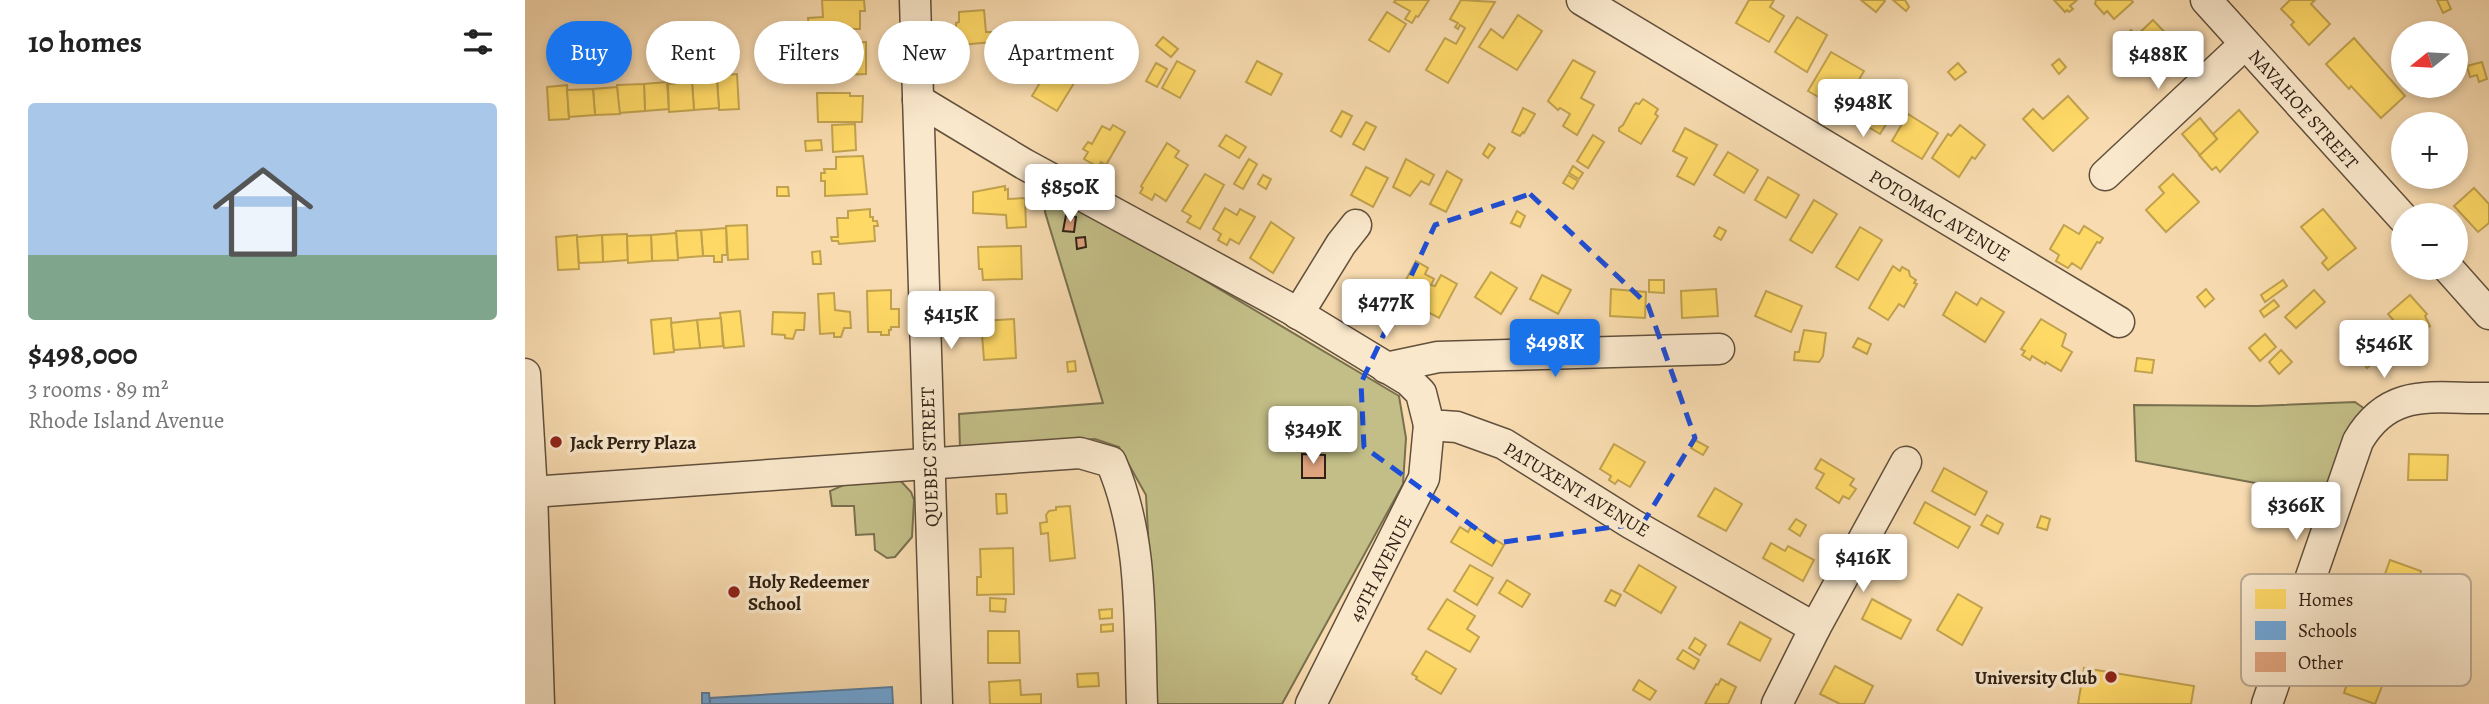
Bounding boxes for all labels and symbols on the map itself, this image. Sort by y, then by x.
north arrow [2391,21,2467,98]
pin: $488K [2109,32,2207,91]
street label: NAVAHOE STREET [2242,44,2365,176]
pin: $948K [1814,80,1912,139]
street label: POTOMAC AVENUE [1864,163,2015,268]
pin: $850K [1021,164,1119,224]
pin: $477K [1337,280,1435,339]
pin: $415K [902,292,1000,351]
pin: $498K [1506,320,1604,379]
pin: $546K [2335,320,2433,380]
street label: QUEBEC STREET [915,386,945,527]
pin: $349K [1264,406,1362,466]
place label: Jack Perry Plaza [570,430,697,456]
marker: Jack Perry Plaza [548,434,564,450]
street label: PATUXENT AVENUE [1499,436,1654,544]
pin: $366K [2247,482,2345,542]
street label: 49TH AVENUE [1343,511,1419,626]
pin: $416K [1814,534,1912,594]
place label: Holy Redeemer School [748,569,870,617]
legend [2241,574,2471,686]
marker: Holy Redeemer School [726,584,742,600]
text: Homes [2298,587,2353,613]
text: Schools [2298,618,2357,644]
text: Other [2298,650,2343,676]
place label: University Club [1975,665,2097,691]
marker: University Club [2103,669,2119,685]

